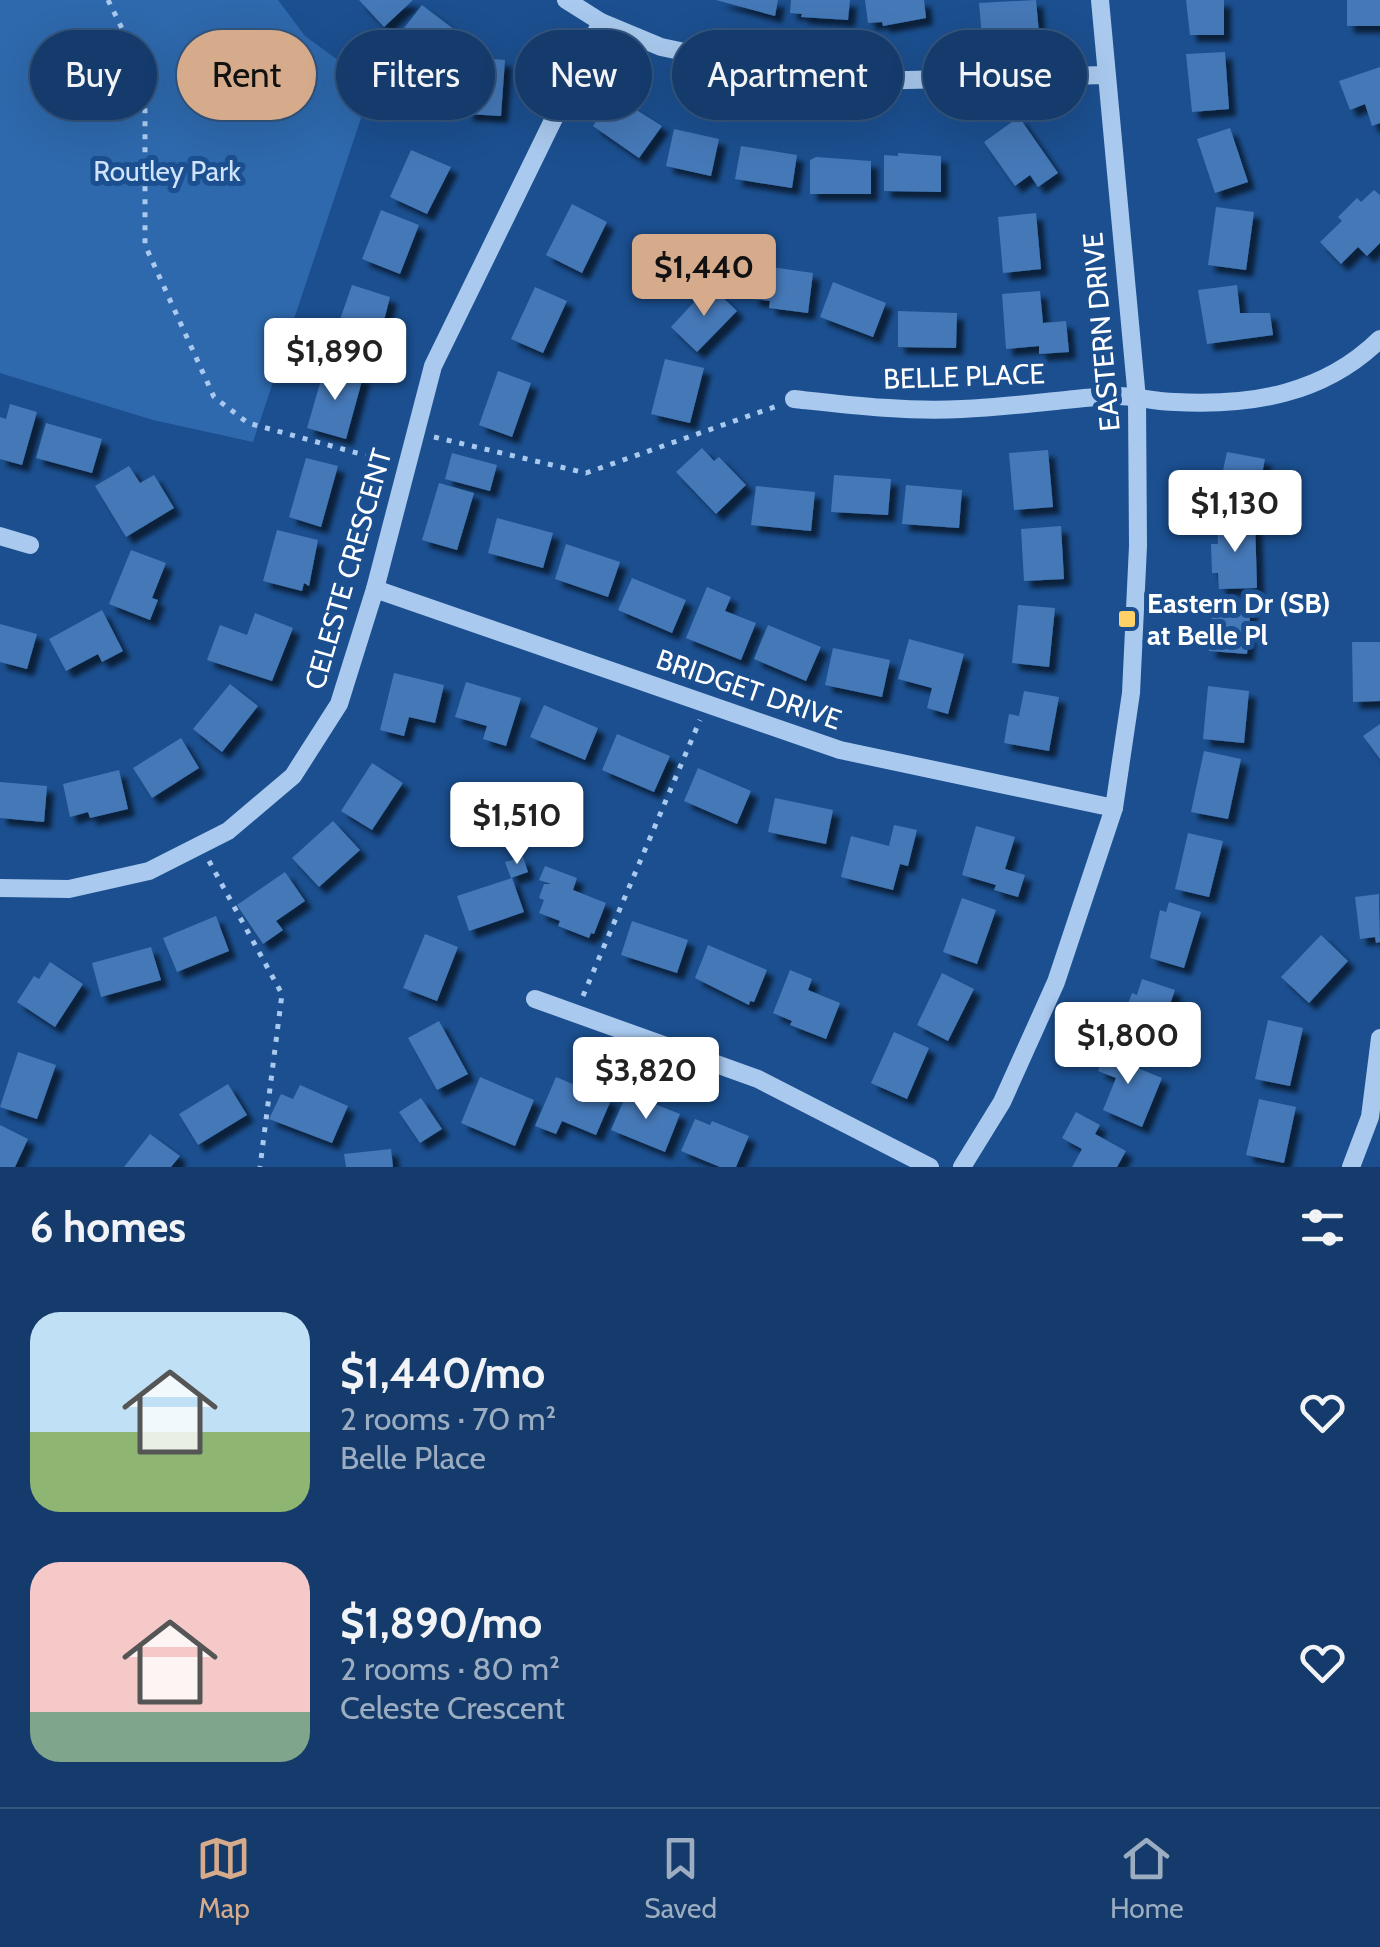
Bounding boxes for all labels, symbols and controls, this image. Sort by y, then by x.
chip: Buy [30,30,157,120]
chip: Rent [177,30,316,120]
chip: Filters [336,30,495,120]
chip: New [515,30,652,120]
chip: Apartment [672,30,903,120]
chip: House [923,30,1087,120]
park label: Routley Park [93,154,241,188]
street label: EASTERN DRIVE [1075,231,1127,433]
pin: $1,440 [623,234,785,319]
text: $1,440 [654,247,754,286]
pin: $1,890 [254,318,416,403]
text: $1,890 [286,331,384,370]
street label: BELLE PLACE [883,356,1045,396]
street label: CELESTE CRESCENT [297,445,399,693]
pin: $1,130 [1154,470,1316,555]
text: $1,130 [1191,483,1279,522]
place label: Eastern Dr (SB) at Belle Pl [1147,586,1330,652]
marker: Eastern Dr (SB) at Belle Pl [1116,608,1138,630]
street label: BRIDGET DRIVE [652,641,846,737]
pin: $1,510 [436,782,598,867]
text: $1,510 [472,795,562,834]
pin: $1,800 [1047,1002,1209,1087]
text: $1,800 [1077,1015,1179,1054]
pin: $3,820 [565,1037,727,1122]
text: $3,820 [595,1050,697,1089]
icon: filters [1295,1200,1350,1255]
text: 6 homes [30,1201,186,1253]
text: $1,440/mo [340,1347,545,1399]
icon: home [110,1352,230,1472]
icon: heart [1295,1385,1350,1440]
text: 2 rooms · 70 m² [340,1399,556,1438]
text: Belle Place [340,1438,486,1477]
text: $1,890/mo [340,1597,542,1649]
icon: home [110,1602,230,1722]
icon: heart [1295,1635,1350,1690]
text: 2 rooms · 80 m² [340,1649,560,1688]
text: Celeste Crescent [340,1688,565,1727]
tab: Map [196,1831,251,1925]
tab: Saved [644,1831,717,1925]
tab: Home [1110,1831,1184,1925]

